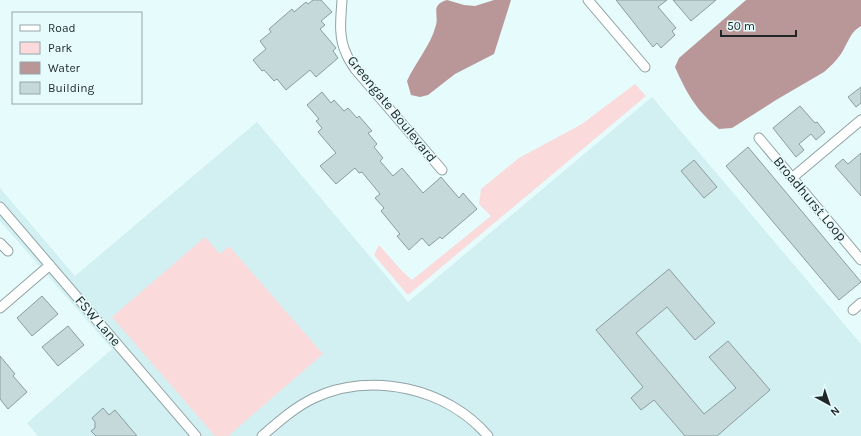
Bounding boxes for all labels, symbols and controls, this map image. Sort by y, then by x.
legend [12,12,142,104]
scale bar [721,12,796,38]
text: 50 m [727,19,755,33]
text: Road [48,21,76,35]
text: Park [48,41,73,55]
street label: Greengate Boulevard [344,52,440,166]
text: Water [48,61,81,75]
text: Building [48,81,95,95]
street label: Broadhurst Loop [770,153,850,245]
street label: FSW Lane [71,292,125,350]
north arrow [809,384,849,424]
text: N [828,404,842,419]

